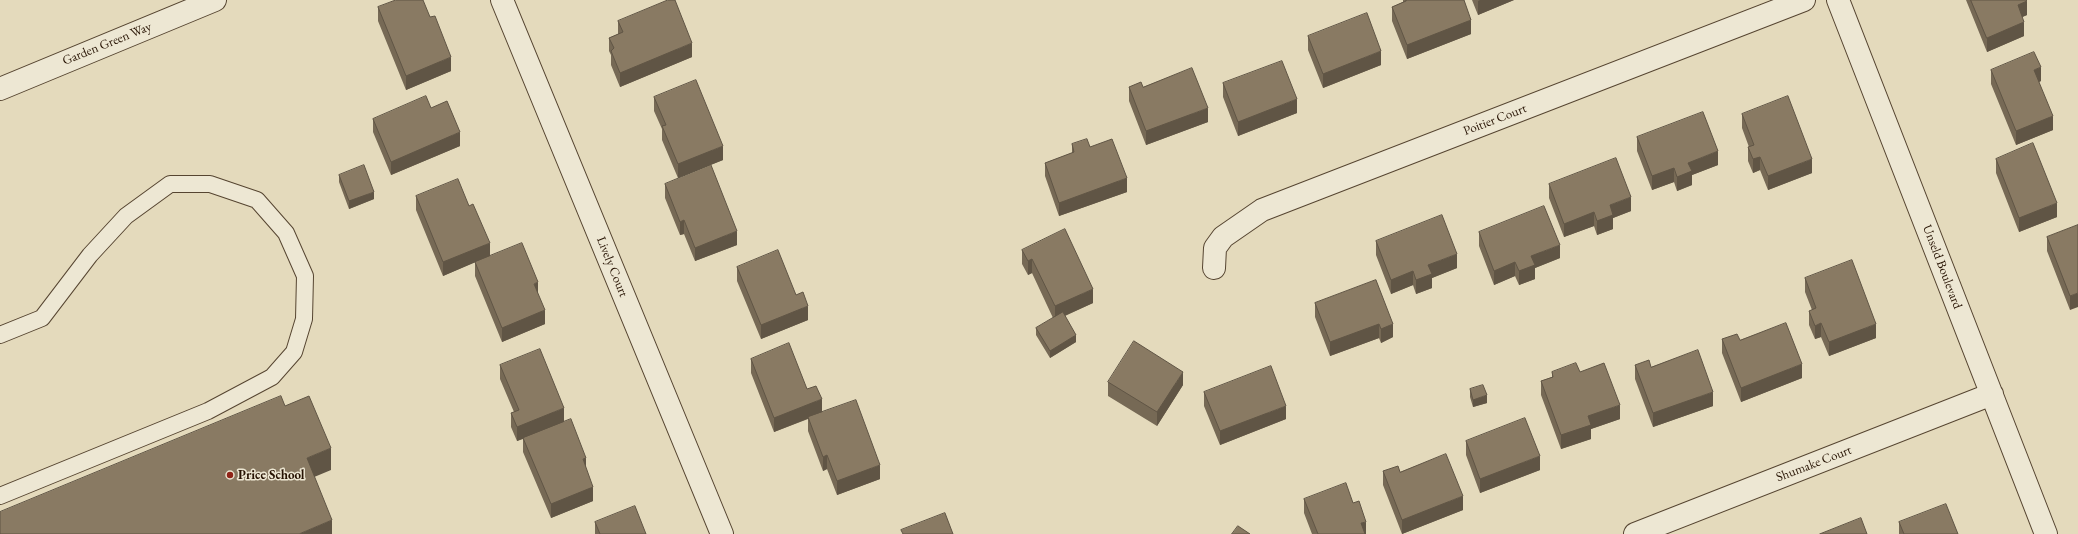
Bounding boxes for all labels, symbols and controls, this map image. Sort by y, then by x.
street label: Garden Green Way [60,19,154,69]
street label: Poitier Court [1461,101,1529,139]
street label: Unseld Boulevard [1919,223,1965,311]
street label: Lively Court [593,235,631,299]
street label: Shumake Court [1774,442,1854,486]
place label: Price School [238,467,305,483]
marker: Price School [225,470,235,480]

